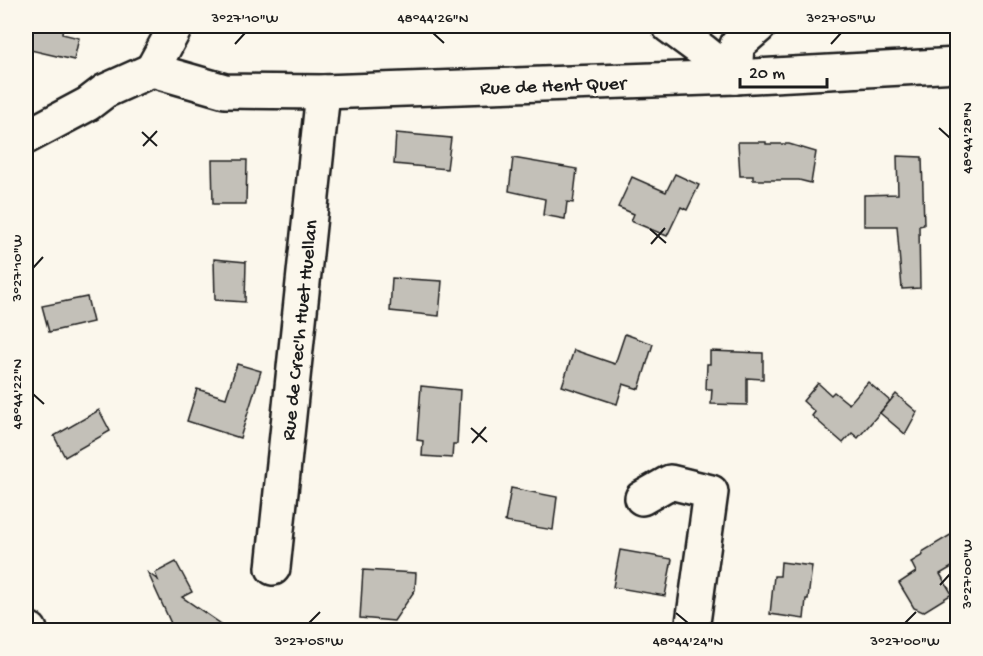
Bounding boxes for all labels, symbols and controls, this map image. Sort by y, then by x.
text: 3°27'10"W [210,10,279,28]
text: 48°44'26"N [397,10,469,28]
text: 3°27'05"W [806,10,876,28]
scale bar [740,51,827,89]
text: 20 m [749,64,785,85]
street label: Rue de Hent Quer [480,73,628,102]
text: 48°44'28"N [959,102,977,174]
street label: Rue de Crec'h Huet Huellan [278,218,325,442]
text: 3°27'10"W [9,234,27,303]
text: 48°44'22"N [9,358,27,429]
text: 3°27'00"W [959,539,977,610]
text: 3°27'05"W [274,633,344,651]
text: 48°44'24"N [653,633,723,651]
text: 3°27'00"W [869,633,940,651]

